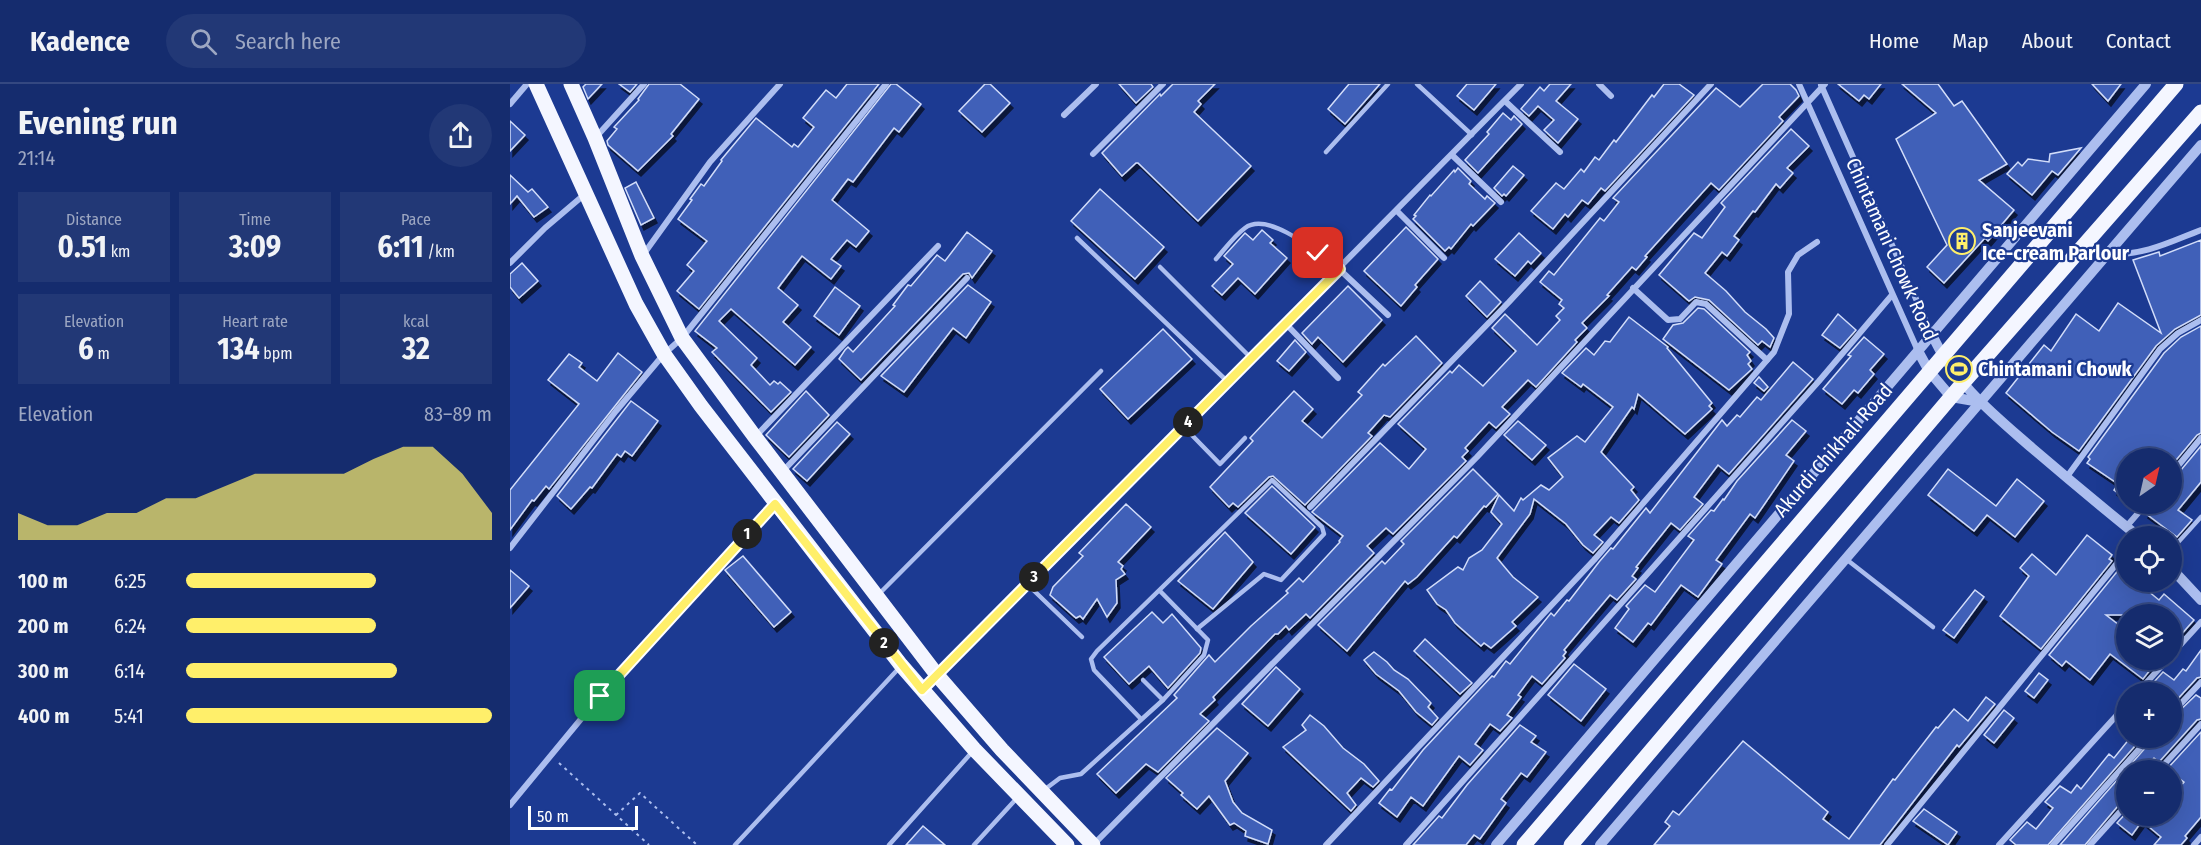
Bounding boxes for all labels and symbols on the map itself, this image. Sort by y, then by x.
street label: Chintamani Chowk Road [1841,154,1943,344]
place label: Sanjeevani Ice-cream Parlour [1982,218,2130,265]
building icon: Sanjeevani Ice-cream Parlour [1947,226,1977,256]
pin [1292,227,1343,278]
sports icon: Chintamani Chowk [1944,354,1974,384]
place label: Chintamani Chowk [1978,357,2132,381]
street label: Akurdi Chikhali Road [1769,379,1897,521]
pin: 4 [1173,407,1203,437]
north arrow [2116,448,2182,514]
pin: 1 [732,519,762,549]
pin: 3 [1019,562,1049,592]
pin: 2 [869,628,899,658]
pin [574,670,625,721]
scale bar [528,803,638,830]

